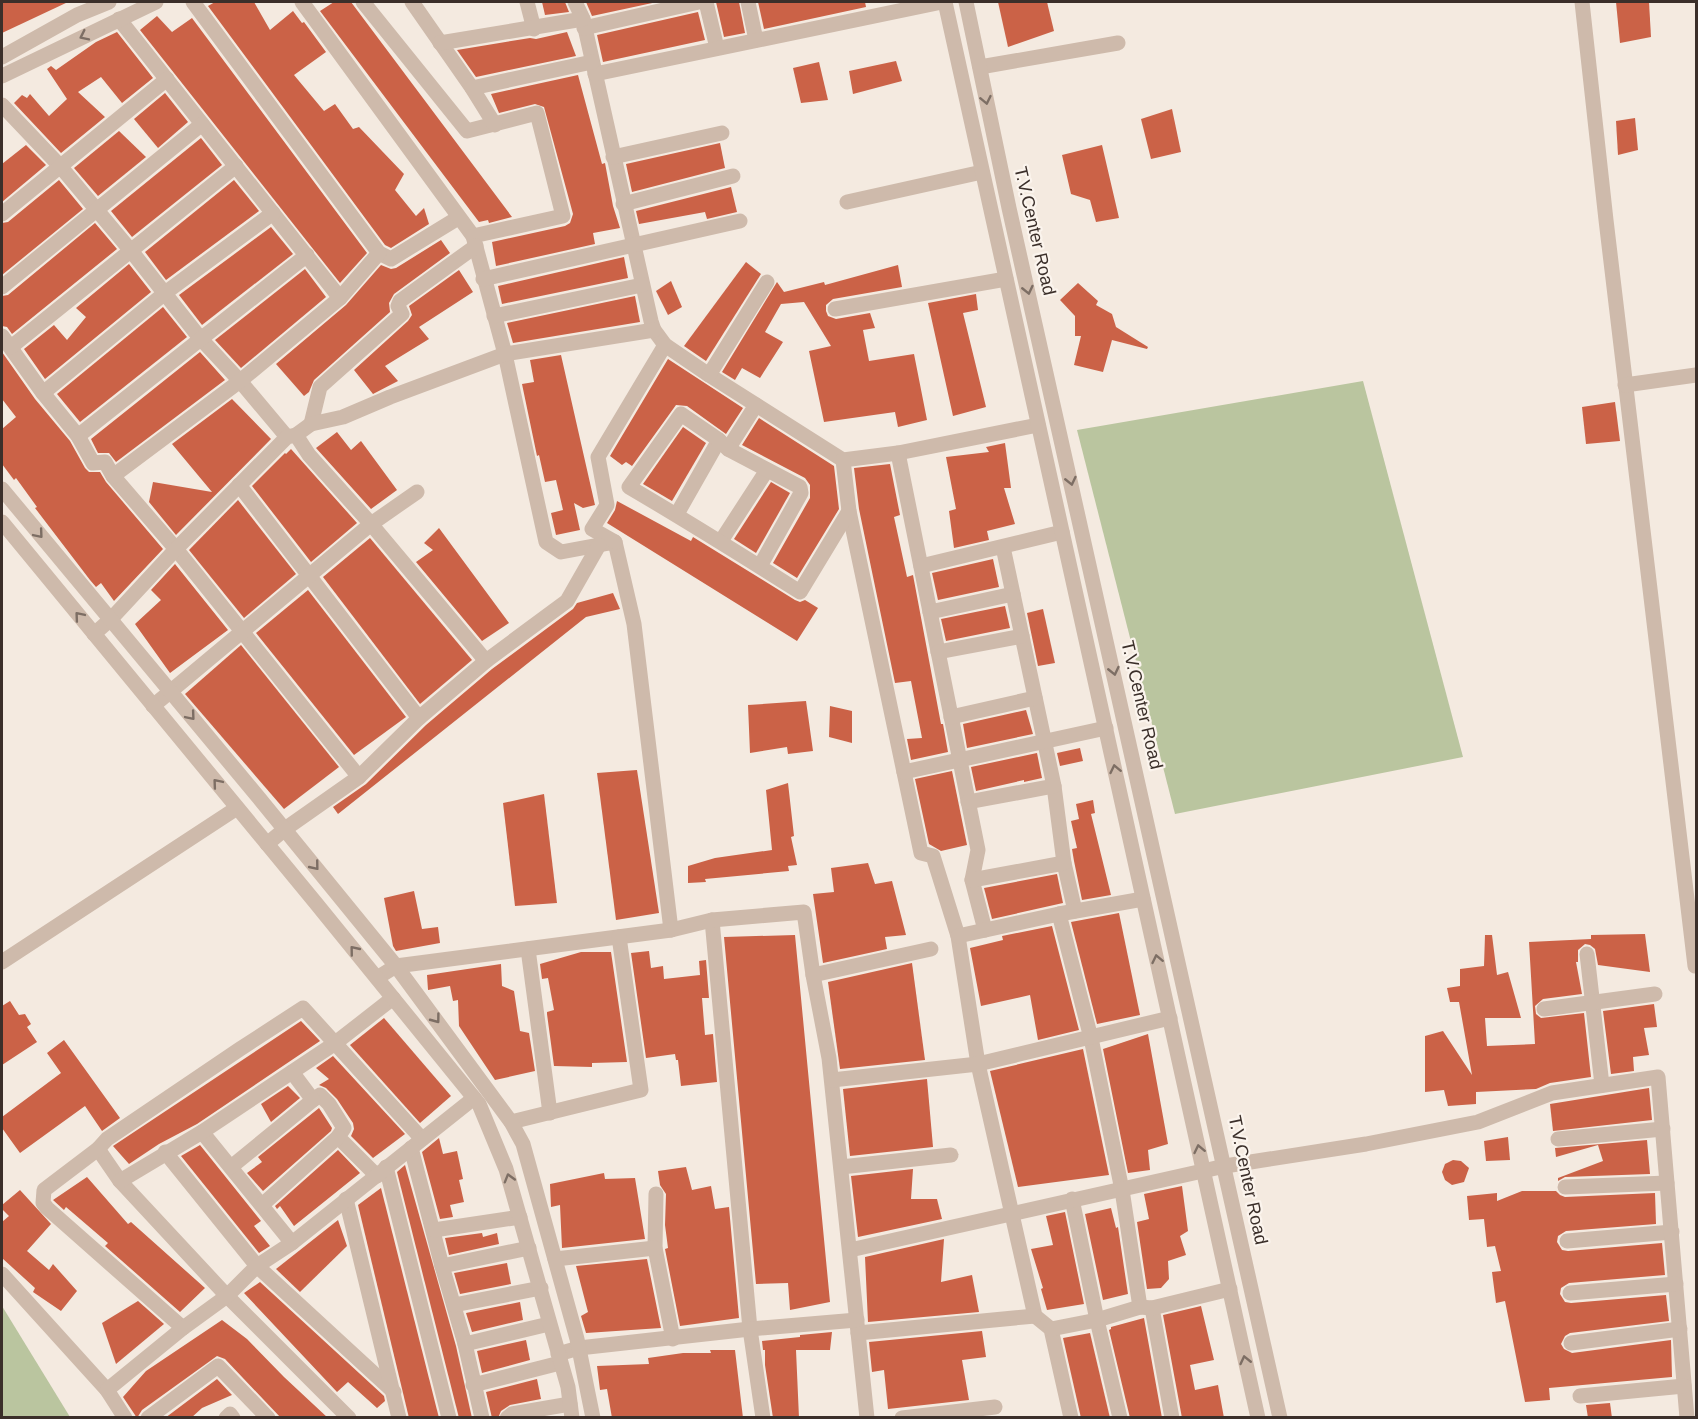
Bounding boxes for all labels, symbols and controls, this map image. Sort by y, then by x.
one-way arrow [80,29,91,40]
one-way arrow [979,95,992,105]
street label: T.V.Center Road [1010,165,1060,297]
one-way arrow [1021,285,1034,295]
one-way arrow [1064,475,1077,485]
one-way arrow [32,527,43,538]
one-way arrow [75,612,86,623]
street label: T.V.Center Road [1117,639,1167,771]
one-way arrow [1107,665,1120,675]
one-way arrow [183,709,194,720]
one-way arrow [1109,764,1122,774]
one-way arrow [213,779,224,790]
one-way arrow [307,859,318,870]
one-way arrow [350,946,361,957]
one-way arrow [1151,954,1164,964]
one-way arrow [428,1012,439,1023]
street label: T.V.Center Road [1225,1114,1271,1246]
one-way arrow [1193,1145,1206,1155]
one-way arrow [504,1174,516,1184]
one-way arrow [1240,1356,1253,1366]

